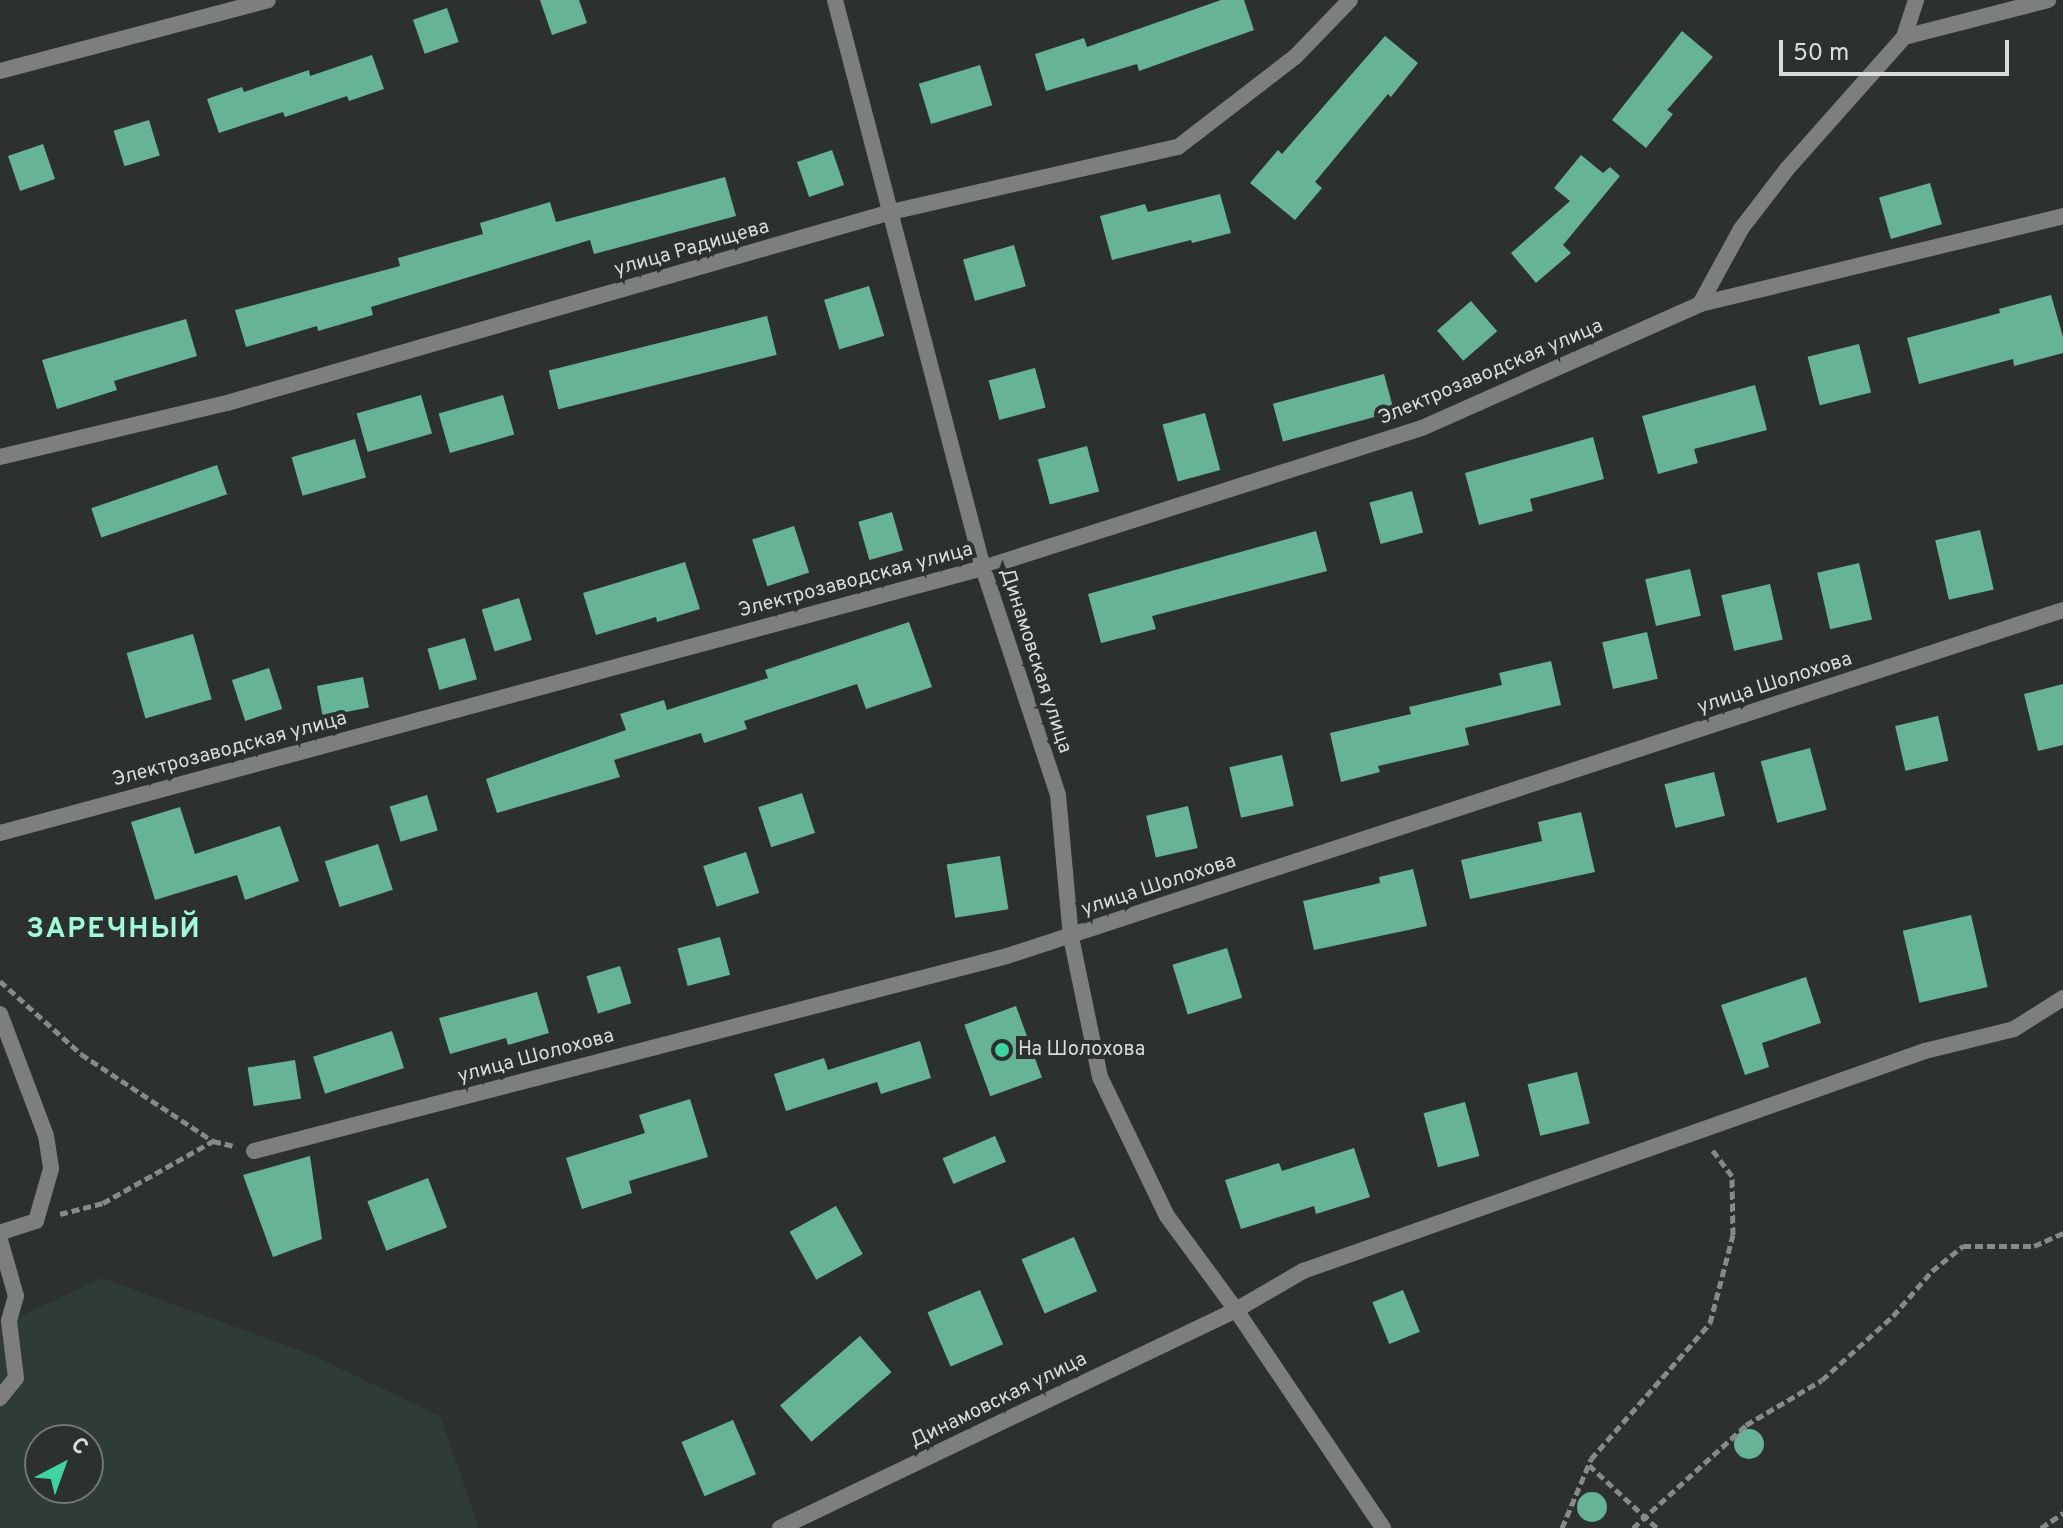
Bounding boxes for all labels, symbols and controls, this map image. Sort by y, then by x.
scale bar [1783,24,2013,74]
text: 50 m [1793,39,1849,69]
street label: улица Радищева [612,215,772,283]
street label: Электрозаводская улица [1375,315,1607,431]
street label: Электрозаводская улица [736,538,976,624]
street label: Динамовская улица [994,565,1076,757]
street label: улица Шолохова [1695,648,1855,720]
street label: Электрозаводская улица [110,707,350,793]
street label: улица Шолохова [1079,850,1239,922]
district label: ЗАРЕЧНЫЙ [26,913,202,947]
street label: улица Шолохова [455,1025,617,1089]
place label: На Шолохова [1018,1038,1145,1062]
marker: На Шолохова [993,1041,1011,1059]
street label: Динамовская улица [907,1348,1091,1454]
north arrow [24,1424,104,1504]
text: С [65,1432,93,1462]

